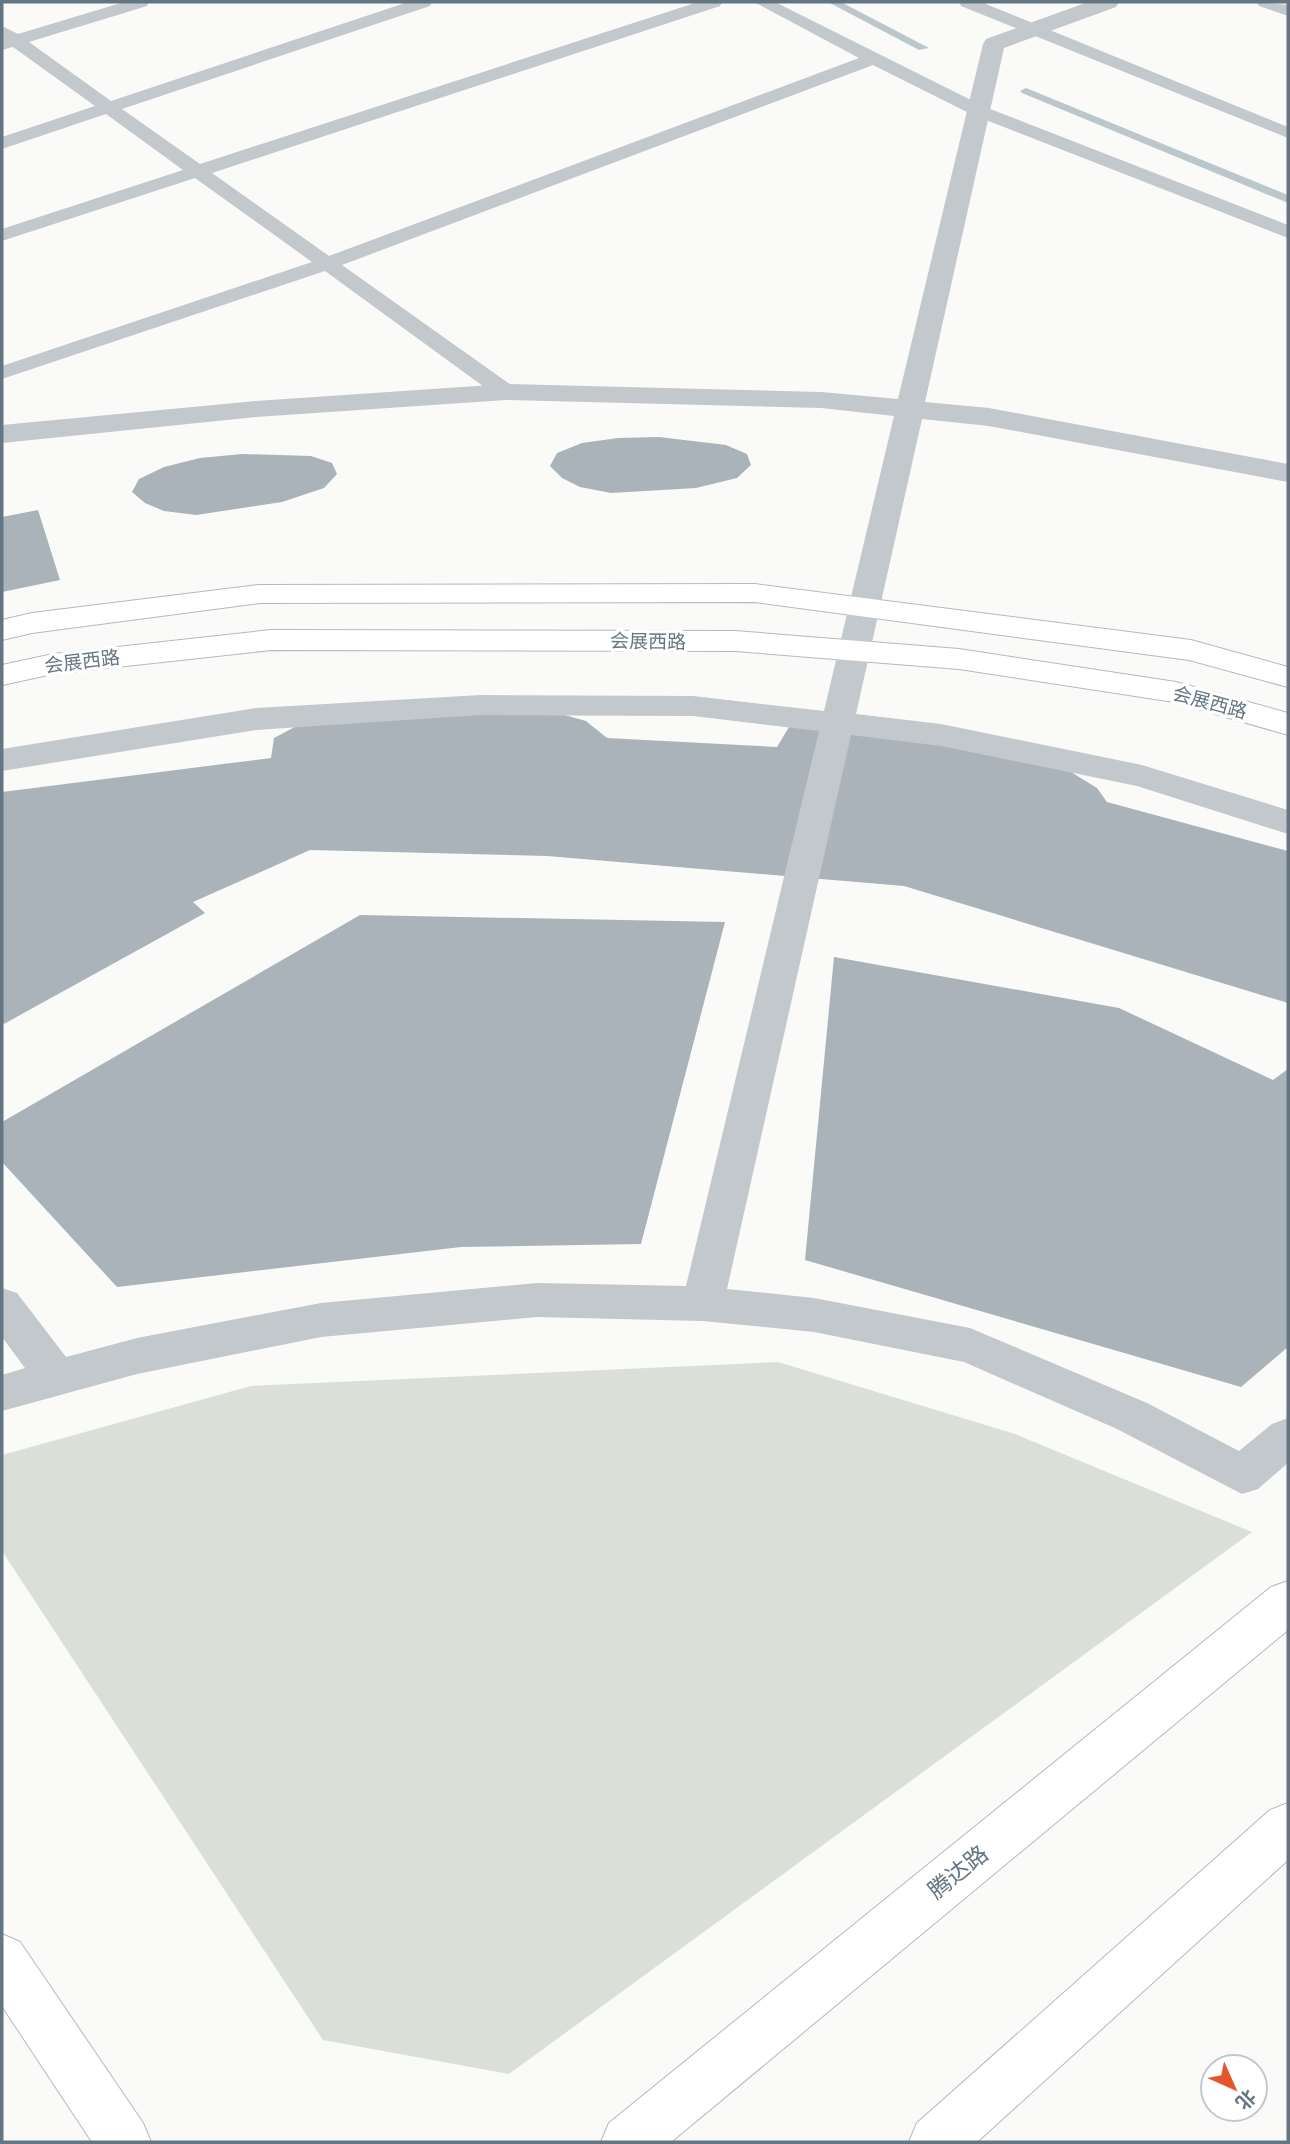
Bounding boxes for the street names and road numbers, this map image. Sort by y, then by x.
street label: 会展西路 [610,629,686,653]
street label: 会展西路 [43,645,121,677]
street label: 会展西路 [1170,682,1250,722]
street label: 腾达路 [923,1840,993,1904]

